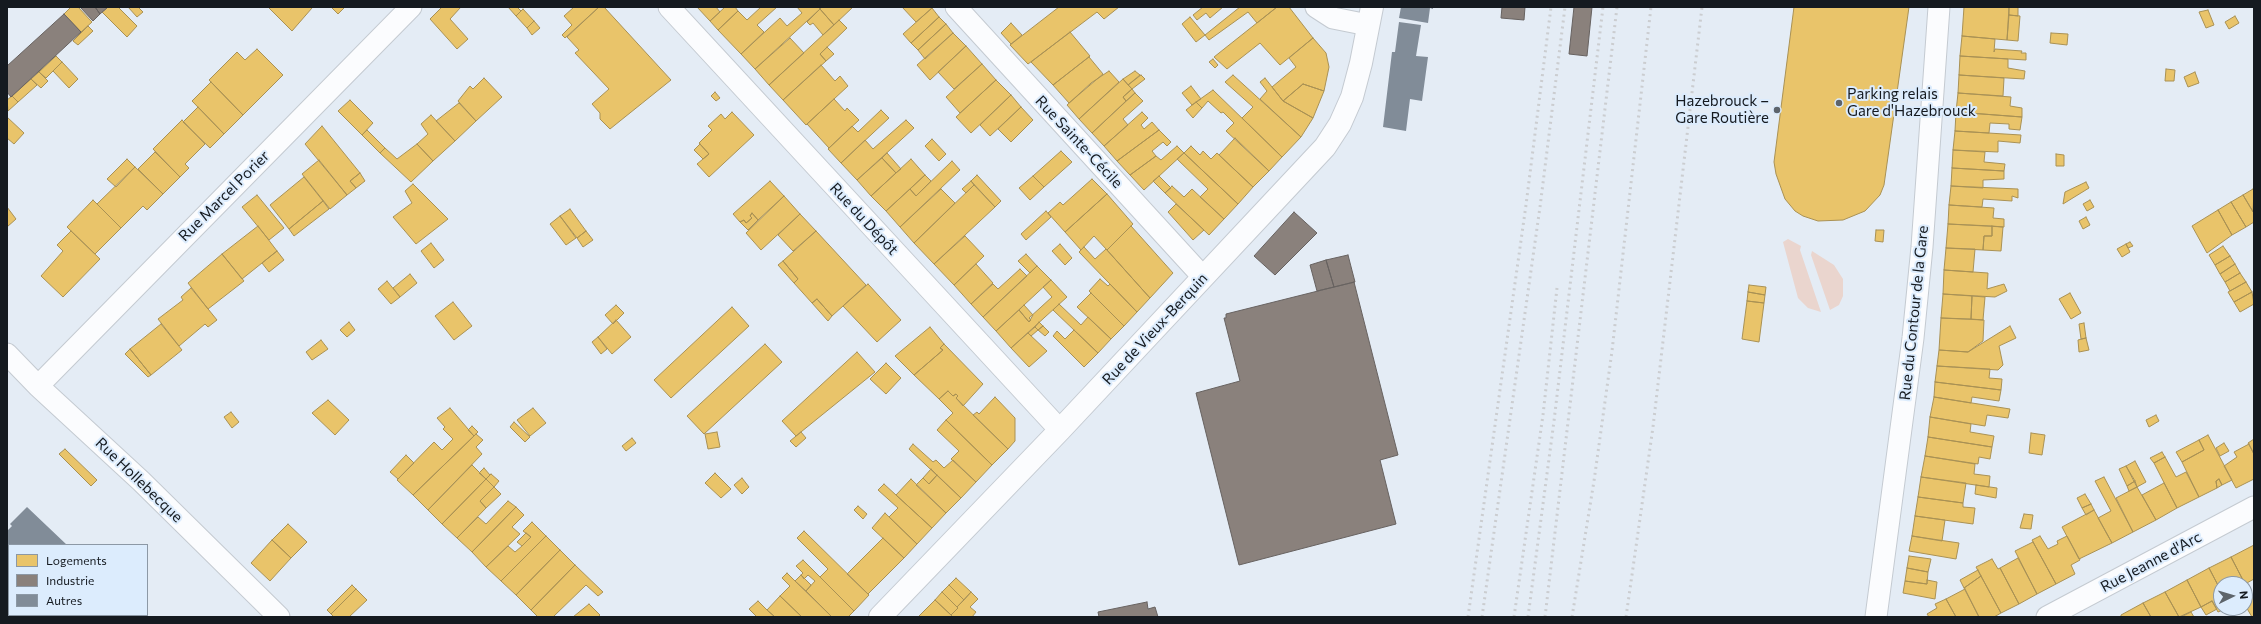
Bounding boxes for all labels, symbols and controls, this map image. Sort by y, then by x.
place label: Parking relais Gare d'Hazebrouck [1847,85,1976,120]
street label: Rue Sainte-Cécile [1032,92,1126,192]
place label: Hazebrouck – Gare Routière [1675,92,1769,127]
marker: Parking relais Gare d'Hazebrouck [1834,98,1844,108]
marker: Hazebrouck – Gare Routière [1772,105,1782,115]
street label: Rue Marcel Porier [175,147,273,245]
street label: Rue du Dépôt [826,179,902,259]
street label: Rue du Contour de la Gare [1896,225,1932,401]
street label: Rue de Vieux-Berquin [1099,269,1211,389]
street label: Rue Hollebecque [92,434,186,526]
street label: Rue Jeanne d'Arc [2098,528,2204,596]
legend [8,544,148,616]
text: Logements [46,553,107,567]
text: Industrie [46,573,94,587]
north arrow [2213,576,2253,616]
text: N [2238,590,2251,600]
text: Autres [46,593,82,607]

